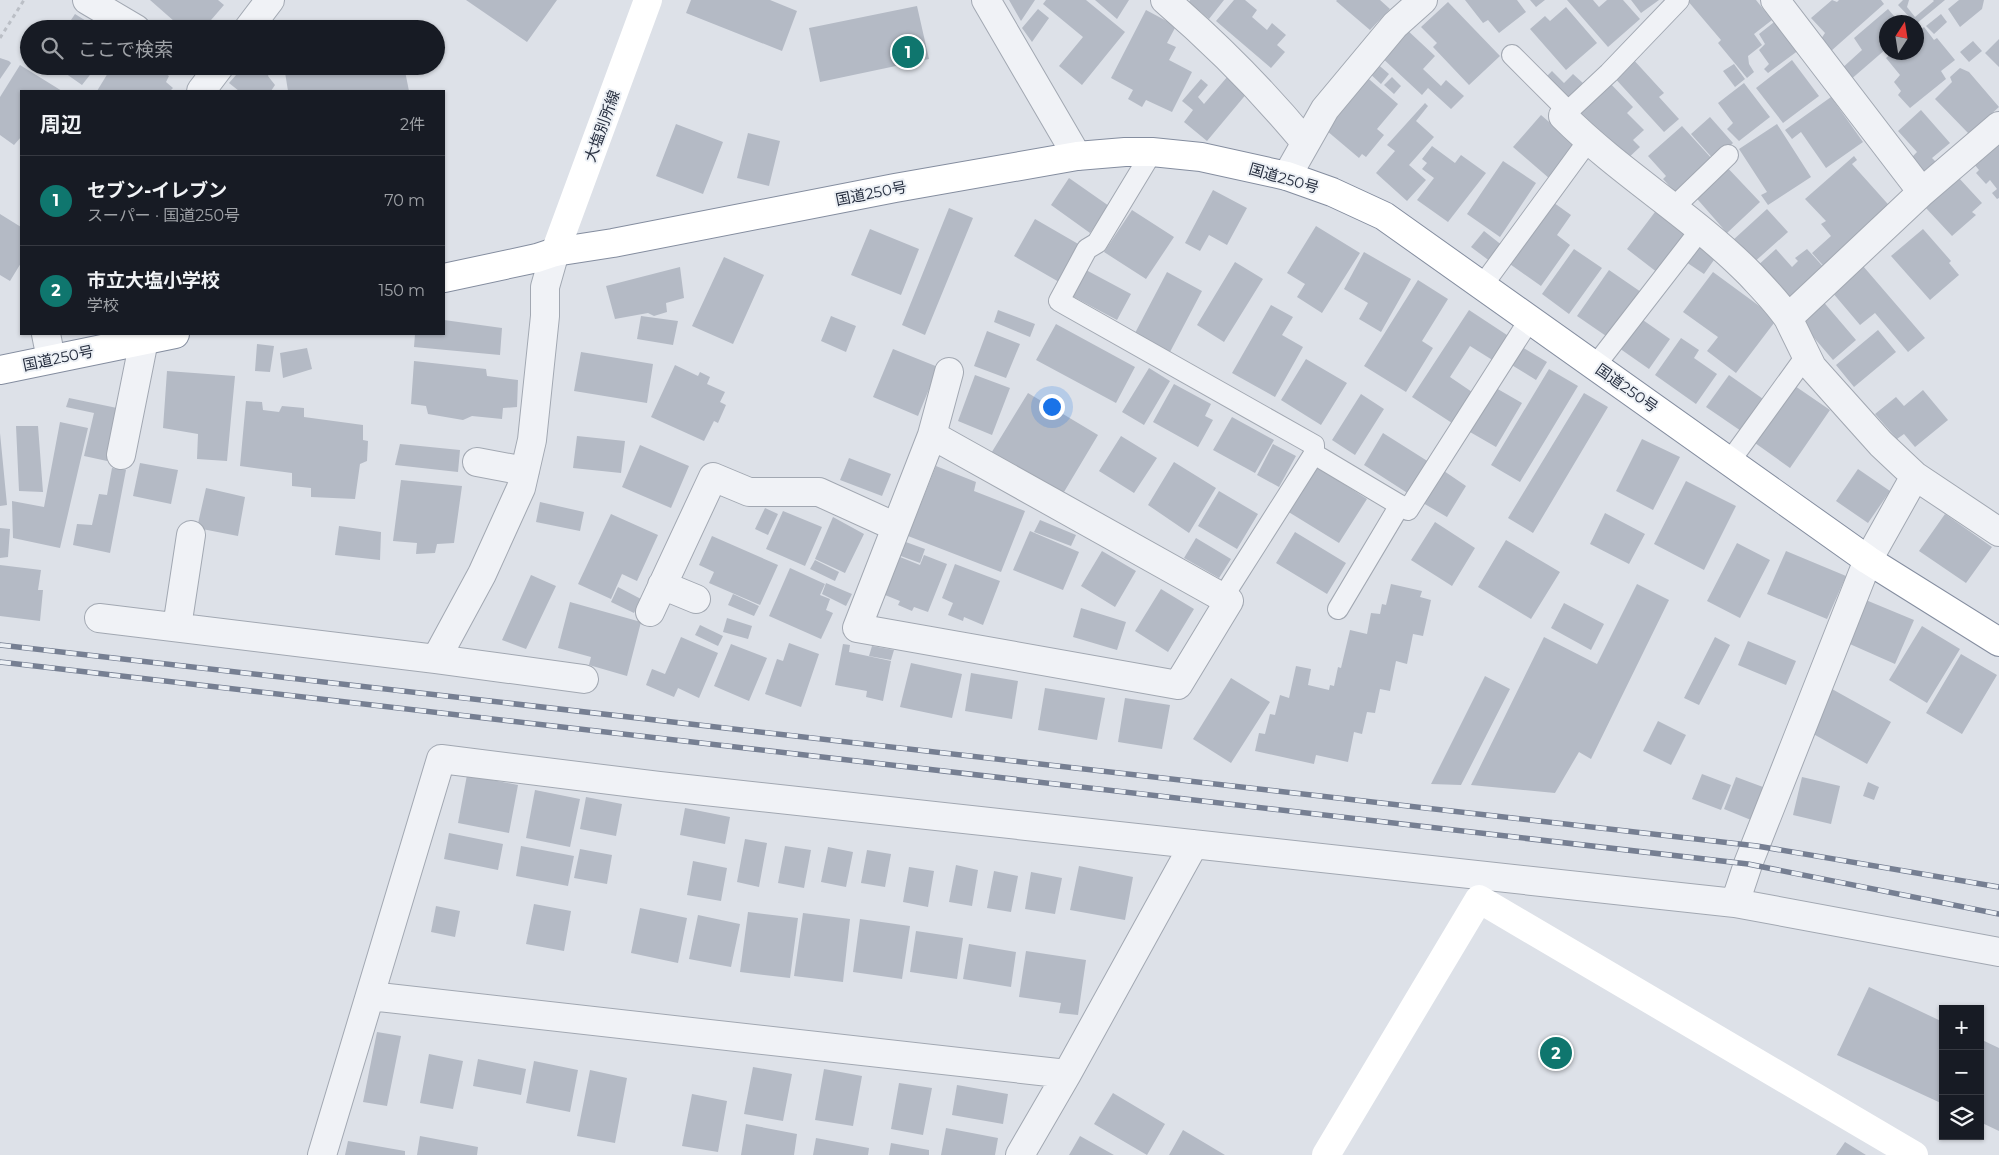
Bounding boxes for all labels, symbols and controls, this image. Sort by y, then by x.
north arrow [1879,15,1924,60]
search box [20,20,445,75]
pin: 1 [892,33,924,71]
icon: search [38,34,66,62]
text: ここで検索 [78,38,173,61]
street label: 大塩別所線 [580,88,624,164]
text: 周辺 [40,112,82,137]
text: 2件 [400,115,425,134]
street label: 国道250号 [1247,159,1321,197]
street label: 国道250号 [834,177,908,209]
text: セブン-イレブン [87,179,227,202]
text: 1 [53,191,59,210]
text: 70 m [384,191,425,210]
text: スーパー · 国道250号 [87,206,240,225]
text: 市立大塩小学校 [87,269,220,292]
text: 2 [51,281,61,300]
text: 150 m [378,281,425,300]
text: 学校 [87,296,119,315]
street label: 国道250号 [21,341,95,375]
street label: 国道250号 [1592,360,1662,416]
your location [1039,394,1065,420]
map controls [1939,1005,1984,1140]
button: + [1939,1005,1984,1050]
pin: 2 [1540,1034,1572,1072]
button: − [1939,1050,1984,1095]
button: layers [1939,1095,1984,1140]

